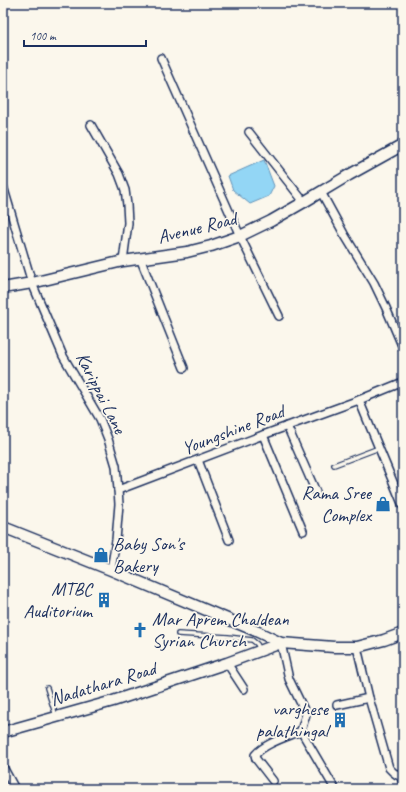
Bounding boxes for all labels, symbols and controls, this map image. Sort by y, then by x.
scale bar [24,22,146,48]
text: 100 m [30,28,57,44]
street label: Avenue Road [155,206,242,249]
street label: Karippai Lane [70,348,133,439]
street label: Youngshine Road [178,399,290,460]
place label: Rama Sree Complex [301,481,373,527]
shop icon: Rama Sree Complex [374,495,392,513]
place label: Baby Son's Bakery [113,532,186,578]
shop icon: Baby Son's Bakery [92,546,110,564]
place label: MTBC Auditorium [24,577,94,623]
building icon: MTBC Auditorium [95,591,113,609]
place label: Mar Aprem Chaldean Syrian Church [152,607,289,653]
church icon: Mar Aprem Chaldean Syrian Church [131,621,149,639]
street label: Nadathara Road [47,656,162,711]
place label: varghese palathingal [256,697,332,743]
building icon: varghese palathingal [331,711,349,729]

